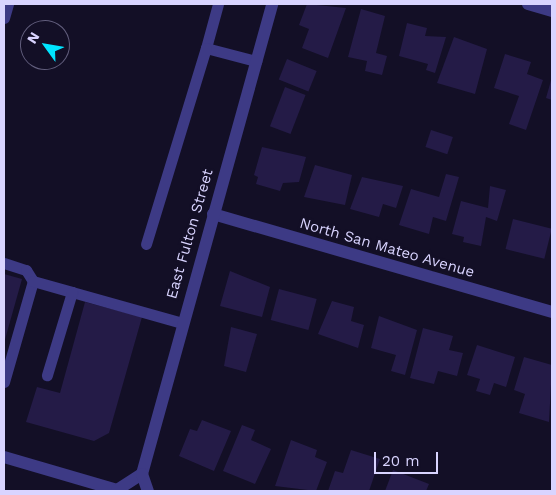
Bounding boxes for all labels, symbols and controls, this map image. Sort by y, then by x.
north arrow [20,20,70,70]
text: N [24,29,43,46]
street label: East Fulton Street [163,167,217,301]
street label: North San Mateo Avenue [297,214,477,282]
scale bar [376,442,440,474]
text: 20 m [382,452,420,470]

